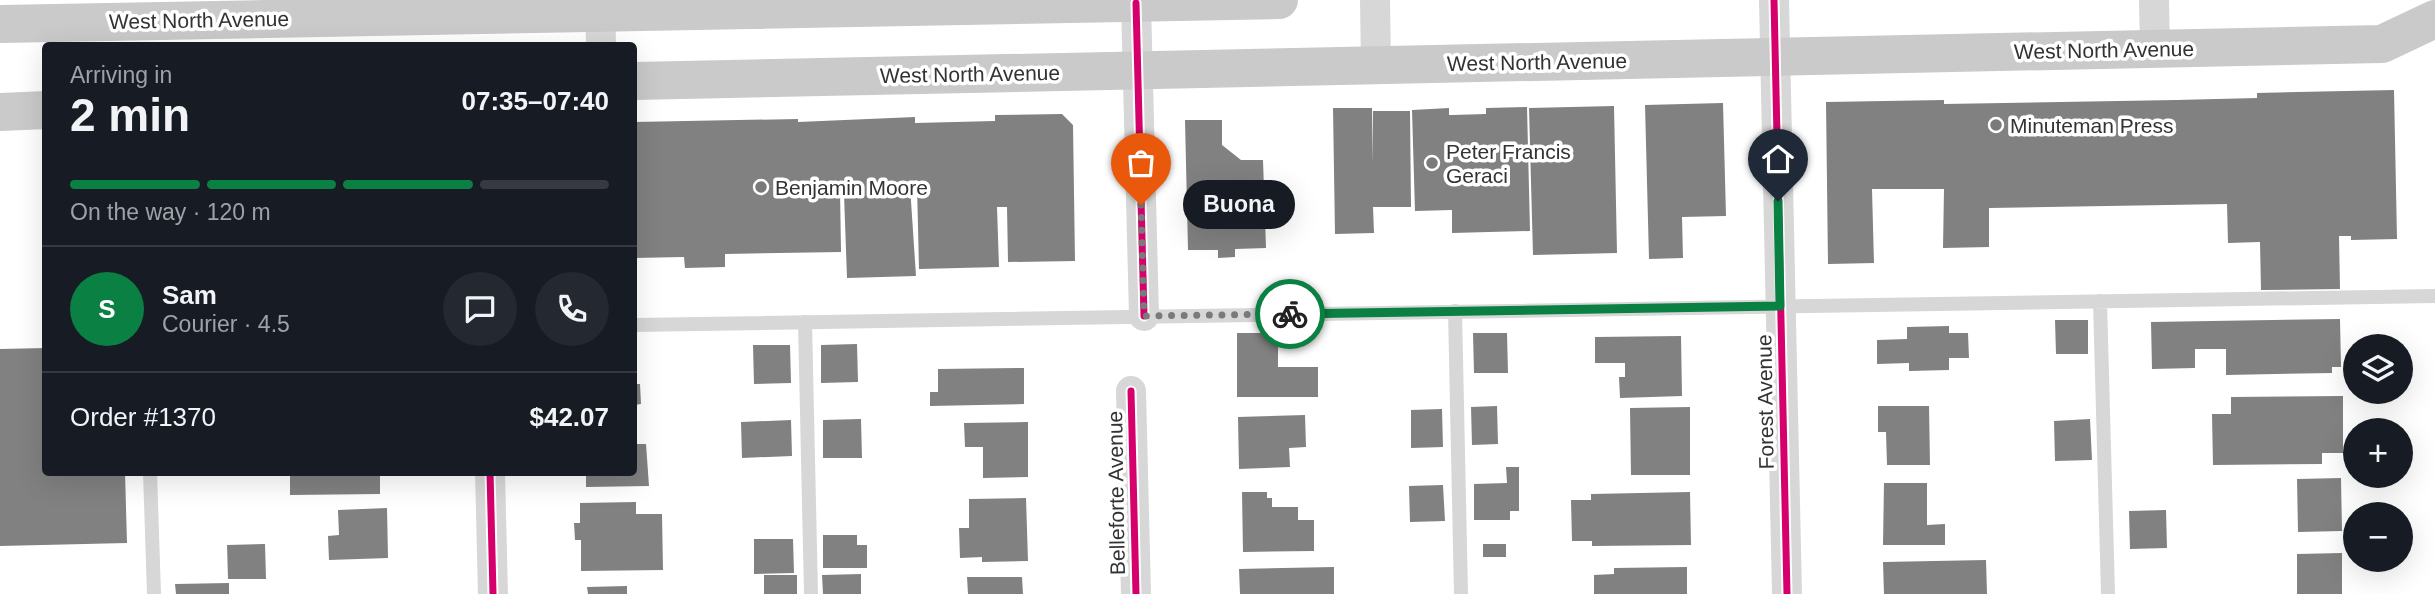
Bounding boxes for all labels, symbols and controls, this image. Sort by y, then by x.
street label: West North Avenue [109,7,289,33]
street label: West North Avenue [2014,37,2194,63]
street label: West North Avenue [1447,49,1627,75]
street label: West North Avenue [880,61,1060,87]
text: Arriving in [70,62,172,88]
text: 07:35–07:40 [462,86,609,116]
text: 2 min [70,89,190,141]
place label: Minuteman Press [2010,114,2173,137]
marker: Minuteman Press [1988,117,2004,133]
pin [1748,129,1808,201]
pin [1111,133,1171,205]
place label: Peter Francis Geraci [1446,140,1571,187]
icon: home [1759,140,1797,178]
icon: bag [1122,144,1160,182]
marker: Peter Francis Geraci [1424,155,1440,171]
place label: Benjamin Moore [775,176,928,199]
marker: Benjamin Moore [753,179,769,195]
callout: Buona [1183,180,1295,230]
text: Buona [1203,191,1275,217]
text: On the way · 120 m [70,199,271,225]
button: chat [443,272,517,346]
button: phone [535,272,609,346]
courier [1255,279,1325,349]
text: Sam [162,280,217,310]
text: S [98,294,116,324]
icon: bike [1271,295,1309,333]
text: Courier · 4.5 [162,311,290,337]
street label: Forest Avenue [1752,334,1778,470]
map controls [2343,334,2413,572]
button: layers [2343,334,2413,404]
text: Order #1370 [70,402,216,432]
text: $42.07 [529,402,609,432]
street label: Belleforte Avenue [1103,411,1129,575]
button: + [2343,418,2413,488]
button: − [2343,502,2413,572]

